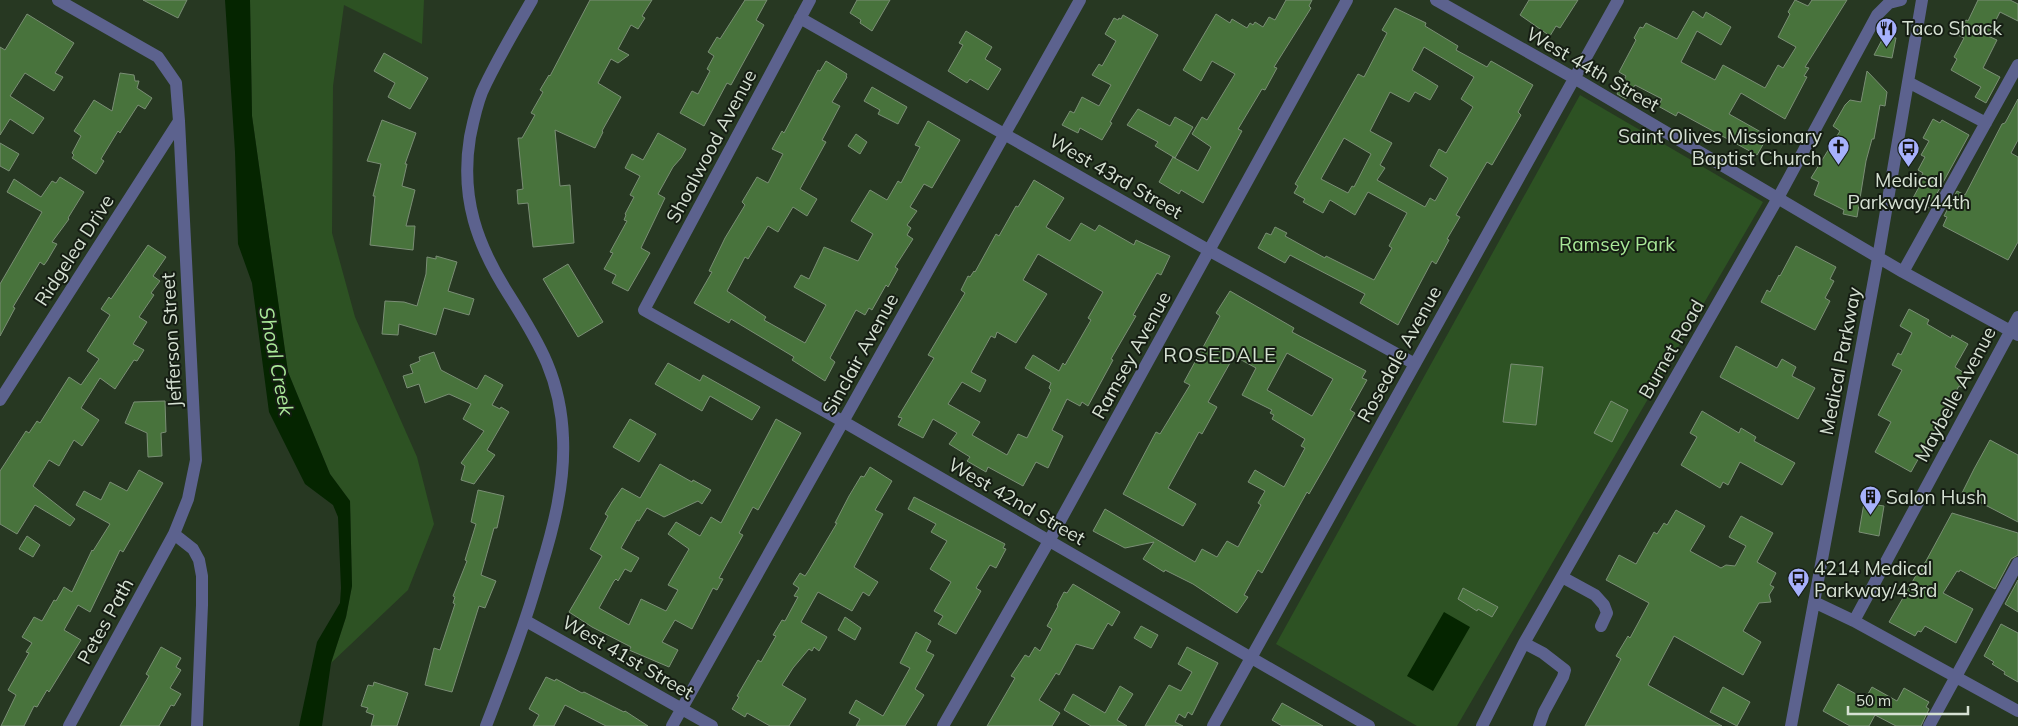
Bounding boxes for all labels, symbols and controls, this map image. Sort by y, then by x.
restaurant icon: Taco Shack [1874,16,1898,47]
place label: Taco Shack [1902,16,2002,40]
street label: West 44th Street [1522,21,1664,117]
street label: Shoalwood Avenue [660,65,762,227]
place label: Saint Olives Missionary Baptist Church [1618,124,1822,170]
street label: West 43rd Street [1045,128,1187,224]
church icon: Saint Olives Missionary Baptist Church [1826,135,1850,166]
bus stop icon: Medical Parkway/44th [1897,137,1921,168]
place label: Medical Parkway/44th [1848,168,1970,214]
street label: Ridgelea Drive [29,190,119,310]
park label: Ramsey Park [1559,232,1675,256]
street label: Jefferson Street [155,272,187,408]
street label: Rosedale Avenue [1352,282,1446,426]
street label: Medical Parkway [1814,285,1866,437]
street label: Ramsey Avenue [1086,287,1176,423]
street label: Sinclair Avenue [817,289,903,419]
street label: Burnet Road [1633,295,1709,403]
water label: Shoal Creek [254,304,300,418]
street label: Maybelle Avenue [1909,322,2001,466]
district label: ROSEDALE [1163,342,1277,367]
street label: West 42nd Street [944,452,1090,550]
building icon: Salon Hush [1858,485,1882,516]
place label: Salon Hush [1886,485,1987,509]
place label: 4214 Medical Parkway/43rd [1814,556,1937,602]
bus stop icon: 4214 Medical Parkway/43rd [1786,567,1810,598]
street label: Petes Path [72,574,138,668]
street label: West 41st Street [558,610,698,704]
scale bar [1848,684,1968,716]
text: 50 m [1856,691,1891,710]

